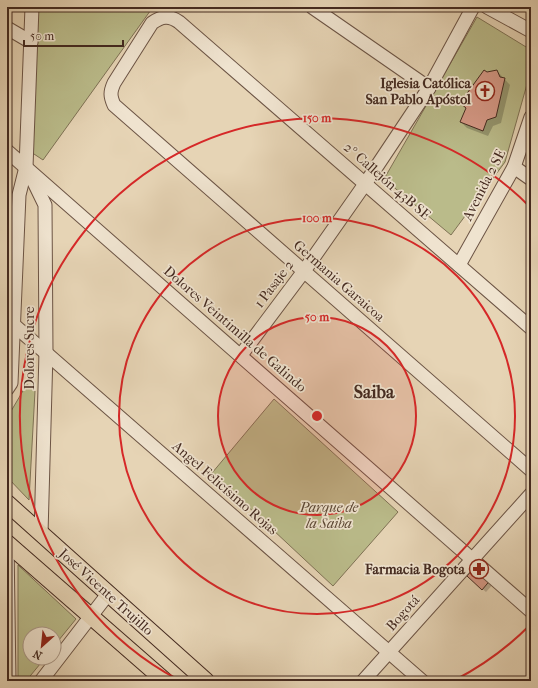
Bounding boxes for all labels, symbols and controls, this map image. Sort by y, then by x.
scale bar [24,22,123,48]
text: 50 m [30,29,54,43]
place label: Iglesia Católica San Pablo Apóstol [366,75,472,108]
church icon: Iglesia Católica San Pablo Apóstol [474,80,496,102]
text: 150 m [303,111,332,125]
street label: 2º Callejón 43B SE [340,139,434,224]
street label: Avenida 2 SE [458,146,509,224]
text: 100 m [302,211,333,225]
street label: Germania Garaicoa [290,237,388,326]
street label: 1 Pasaje 2 [251,257,297,311]
street label: Dolores Veintimilla de Galindo [160,262,310,396]
street label: Dolores Sucre [21,306,38,390]
text: 50 m [305,310,330,324]
district label: Saiba [354,382,395,403]
centre of rings [310,409,324,423]
street label: Angel Felicísimo Rojas [168,437,281,538]
park label: Parque de la Saiba [299,499,358,532]
street label: José Vicente Trujillo [55,544,157,639]
pharmacy icon: Farmacia Bogota [468,558,490,580]
place label: Farmacia Bogota [364,561,466,578]
street label: Bogotá [383,591,424,634]
north arrow [22,626,62,666]
text: N [30,646,44,662]

